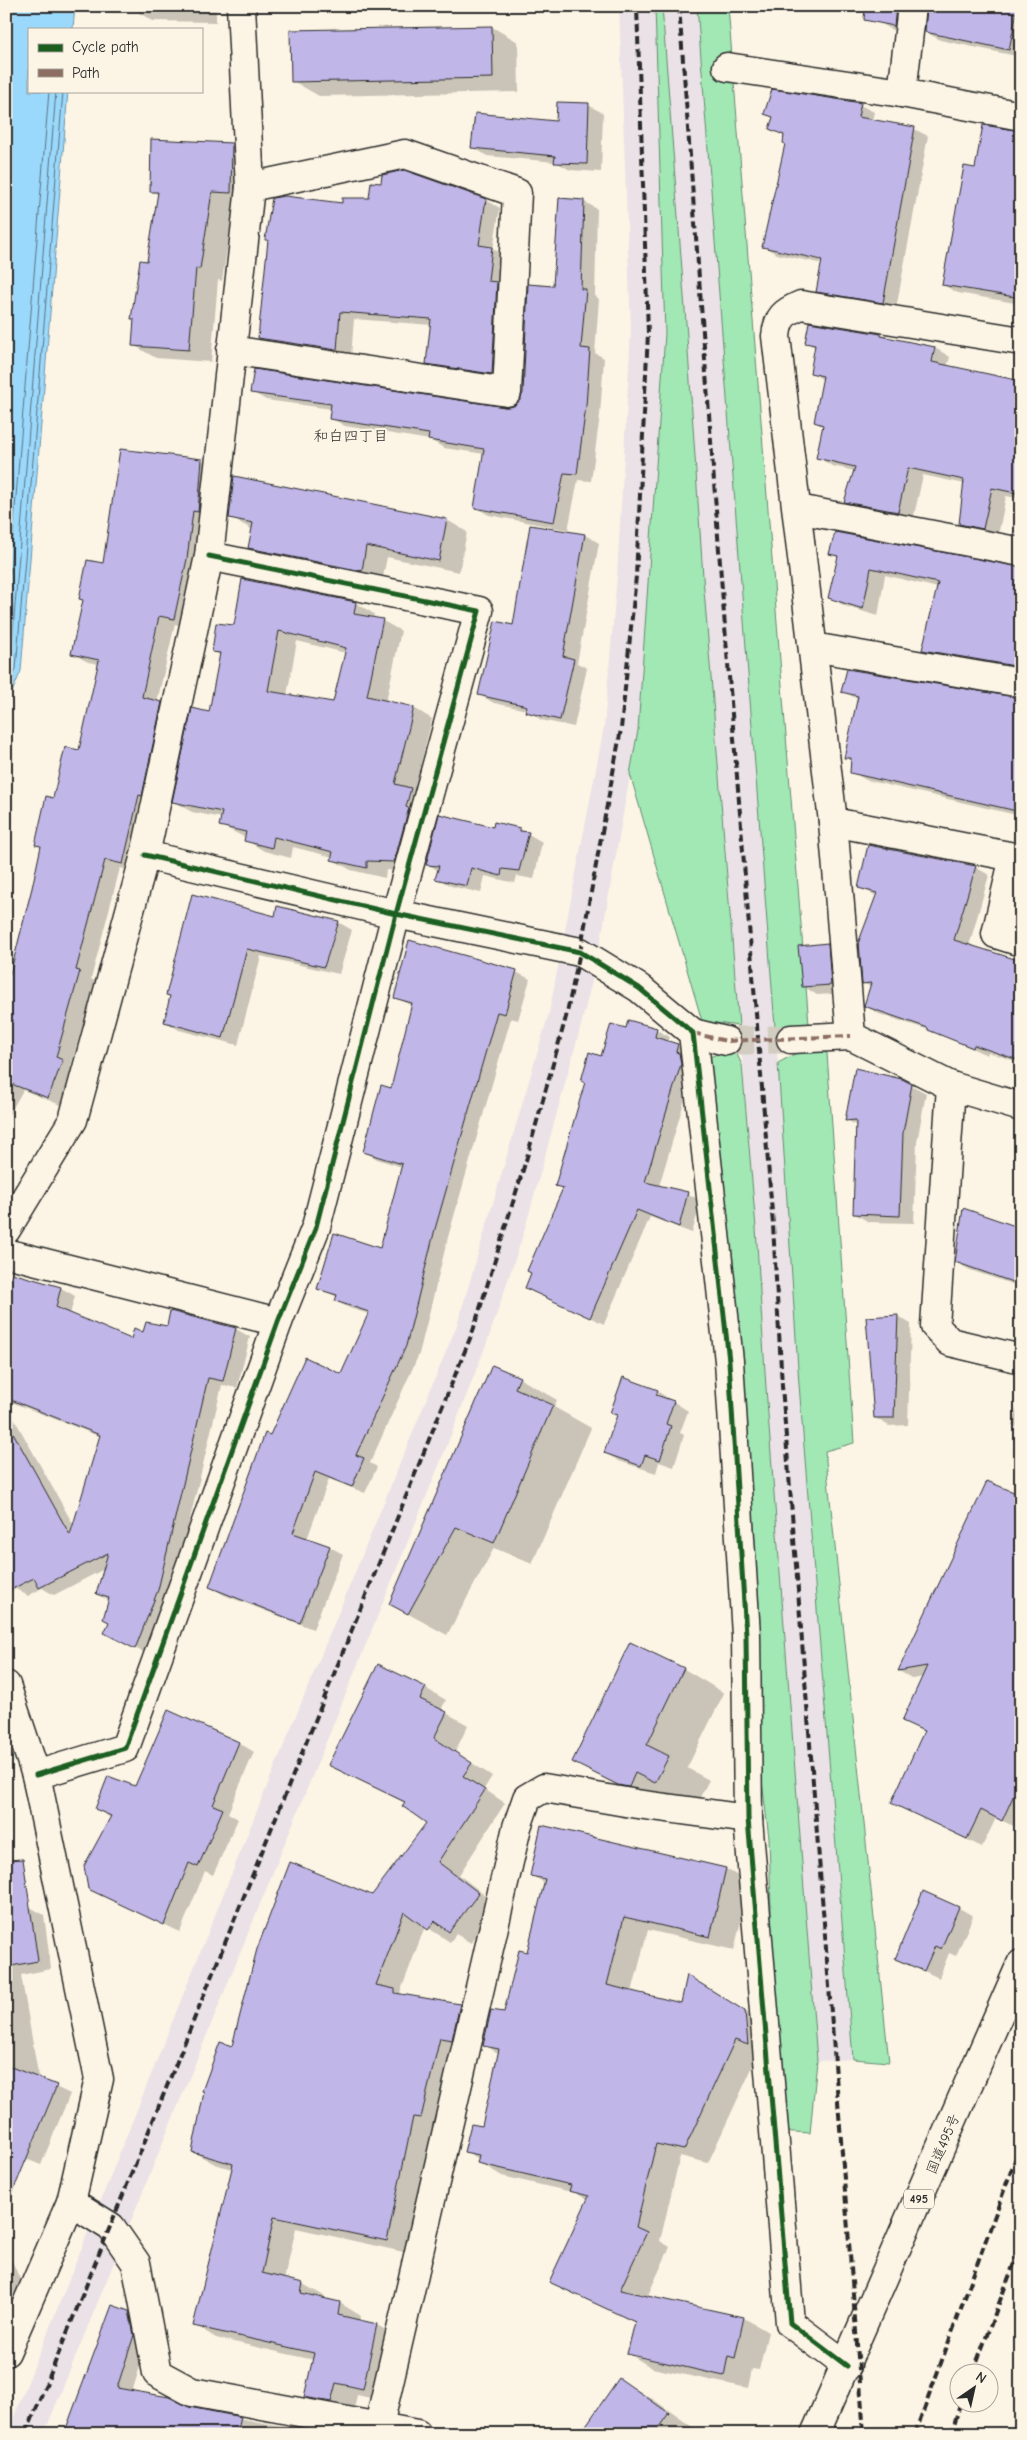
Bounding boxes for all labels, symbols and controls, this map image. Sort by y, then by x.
legend [28,28,202,92]
text: Cycle path [72,38,139,56]
text: Path [72,64,100,82]
district label: 和白四丁目 [313,427,389,445]
street label: 国道495号 [923,2111,963,2177]
road number: 495 [904,2190,934,2208]
north arrow [950,2362,1000,2412]
text: N [972,2368,990,2387]

